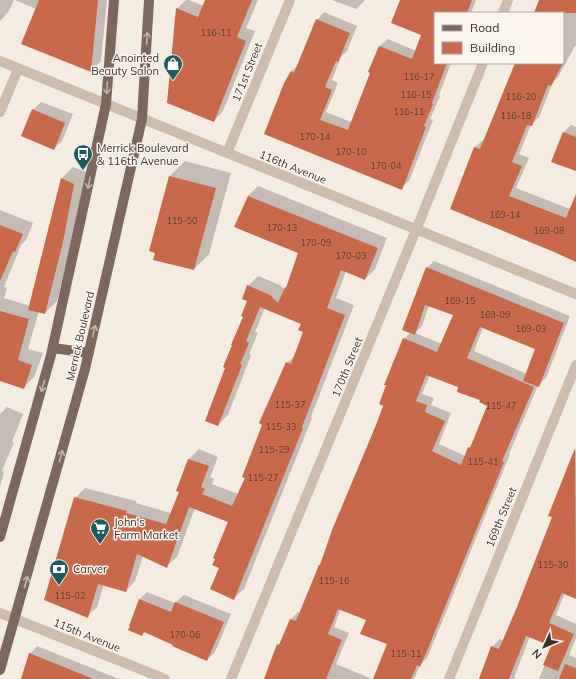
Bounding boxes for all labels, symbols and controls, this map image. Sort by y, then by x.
legend [434,12,564,64]
text: Road [470,20,499,35]
house number: 116-11 [201,27,231,38]
one-way arrow [143,32,150,45]
street label: 171st Street [229,40,265,104]
text: Building [470,40,515,55]
place label: Anointed Beauty Salon [91,51,159,78]
shop icon: Anointed Beauty Salon [162,53,184,81]
house number: 116-17 [404,71,434,82]
one-way arrow [103,81,111,94]
house number: 116-15 [401,89,432,100]
house number: 116-20 [506,91,536,102]
house number: 116-11 [394,106,424,117]
house number: 116-18 [501,110,531,121]
house number: 170-14 [300,131,331,142]
place label: Merrick Boulevard & 116th Avenue [97,141,189,168]
bus stop icon: Merrick Boulevard & 116th Avenue [72,143,94,171]
house number: 170-10 [336,146,366,157]
street label: 116th Avenue [257,147,329,187]
house number: 170-04 [371,160,402,171]
one-way arrow [85,176,93,189]
house number: 169-14 [490,209,521,220]
house number: 115-50 [167,215,197,226]
house number: 170-13 [267,222,297,233]
house number: 169-08 [534,225,564,236]
house number: 170-09 [301,237,331,248]
house number: 170-03 [336,250,366,261]
street label: Merrick Boulevard [63,290,97,382]
house number: 169-15 [445,295,476,306]
house number: 169-09 [480,309,510,320]
house number: 169-03 [516,323,546,334]
one-way arrow [90,325,98,338]
street label: 170th Street [329,335,365,399]
one-way arrow [39,379,46,392]
house number: 115-37 [275,399,305,410]
house number: 115-47 [486,400,516,411]
house number: 115-33 [266,421,296,432]
house number: 115-29 [259,444,289,455]
one-way arrow [58,450,65,463]
house number: 115-41 [468,456,498,467]
house number: 115-27 [248,472,278,483]
street label: 169th Street [483,485,519,549]
place label: John's Farm Market [114,515,179,542]
supermarket icon: John's Farm Market [89,517,111,545]
bank icon: Carver [48,558,70,586]
house number: 115-30 [538,559,568,570]
place label: Carver [73,562,107,576]
one-way arrow [22,575,30,588]
house number: 115-16 [319,575,349,586]
house number: 115-02 [55,590,85,601]
street label: 115th Avenue [51,615,123,655]
north arrow [524,627,564,667]
house number: 170-06 [170,629,200,640]
text: N [529,646,545,662]
house number: 115-11 [391,648,421,659]

